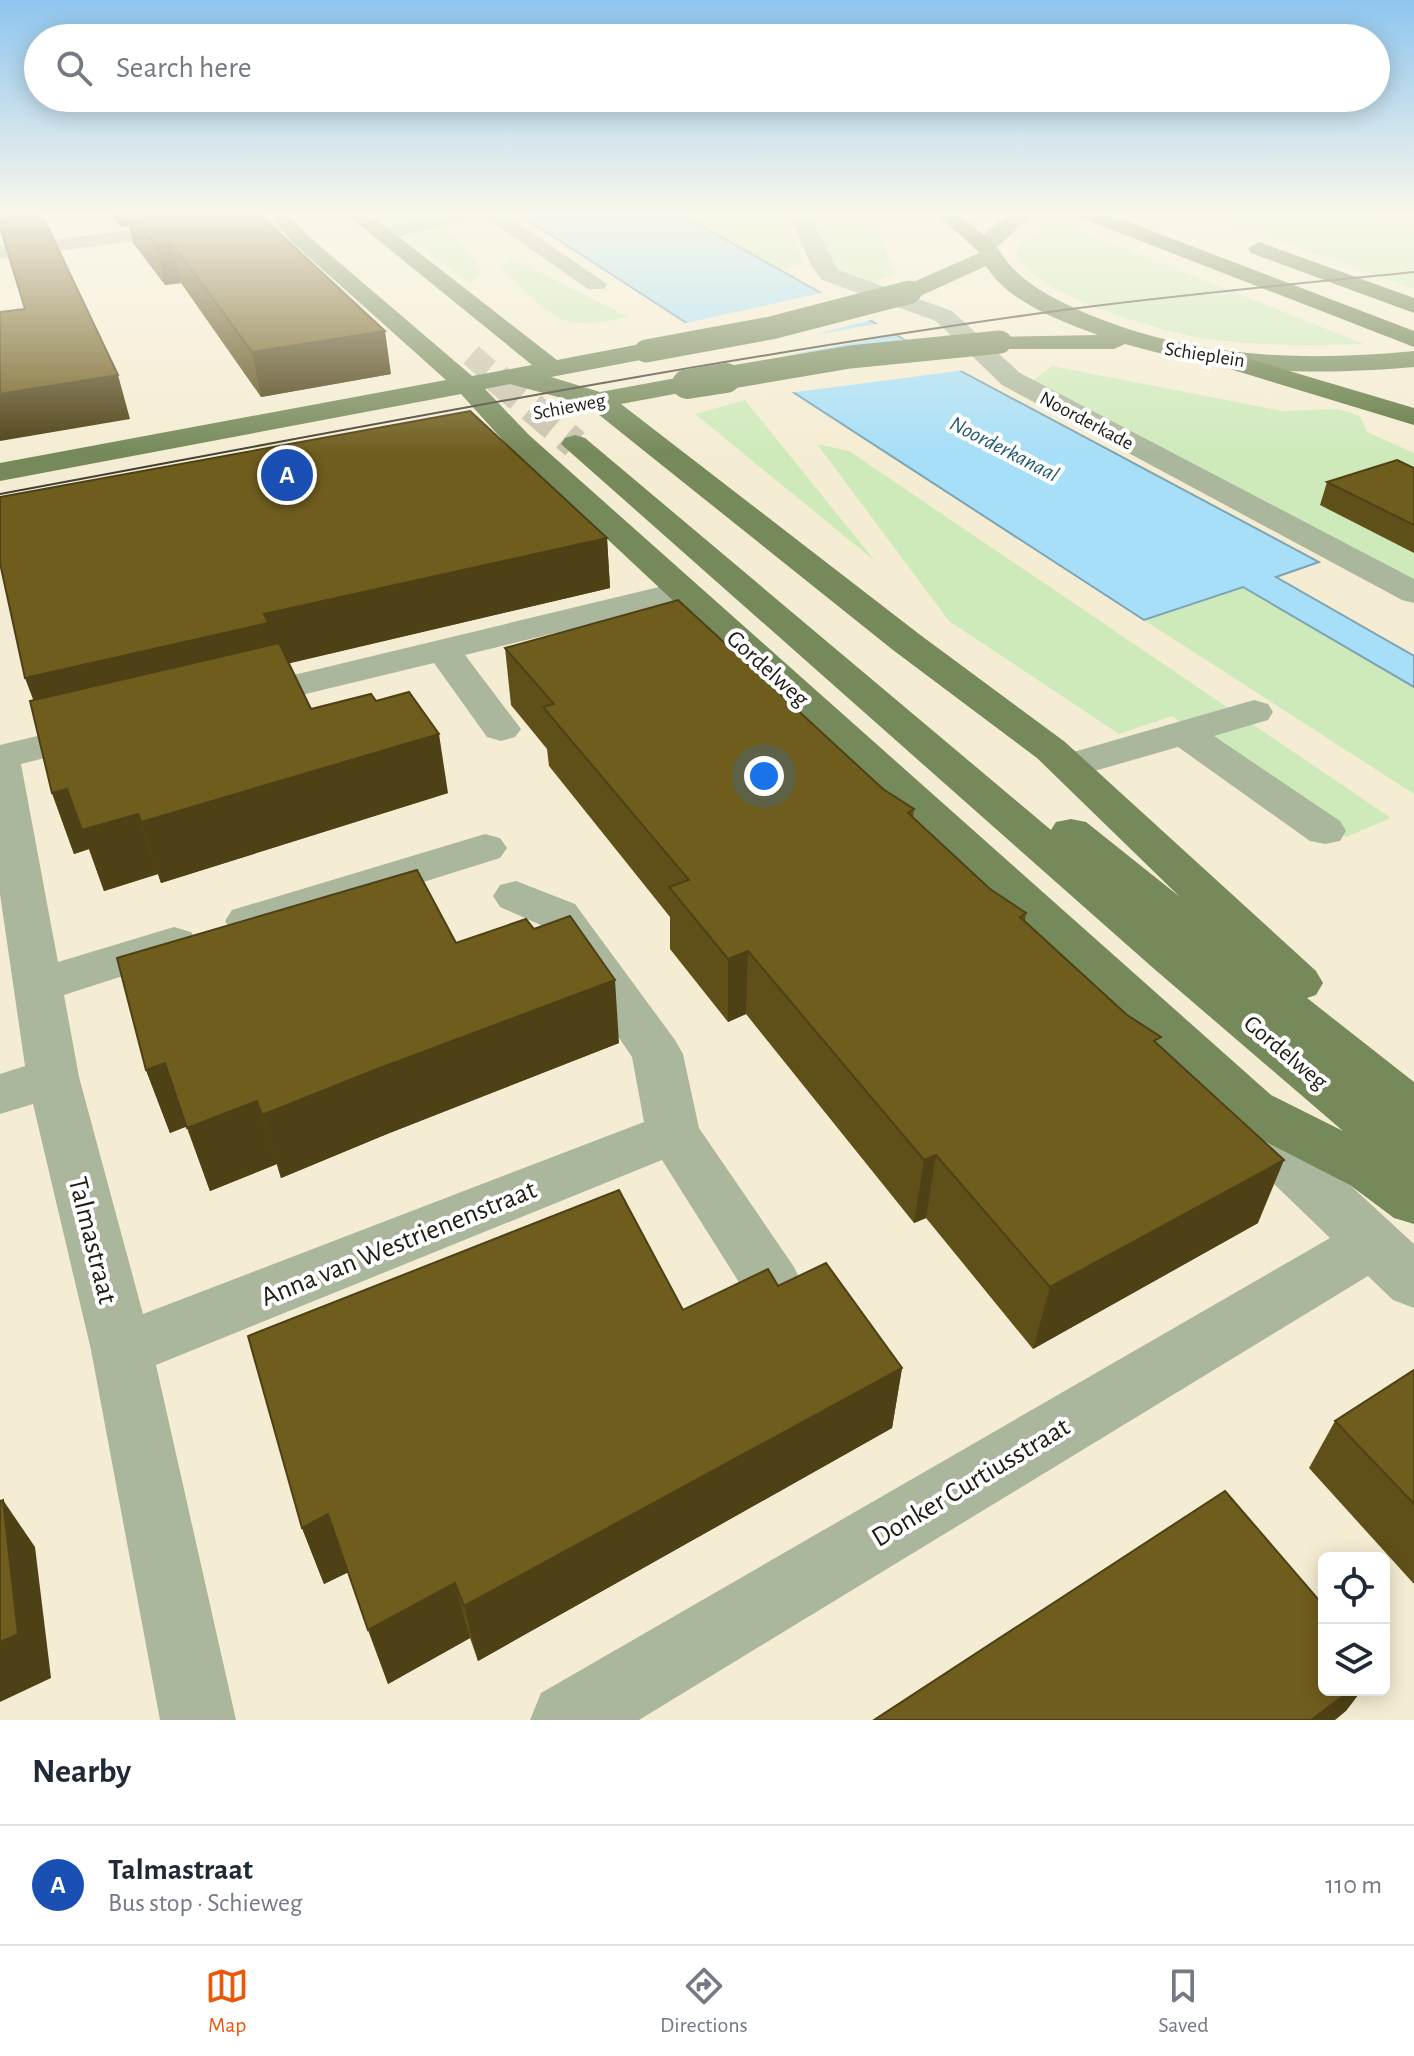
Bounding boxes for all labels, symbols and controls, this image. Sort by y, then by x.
search box [24,24,1390,112]
icon: search [52,46,96,90]
text: Search here [116,53,252,83]
street label: Schieplein [1163,339,1246,371]
street label: Noorderkade [1036,388,1137,454]
street label: Schieweg [531,390,607,424]
water label: Noorderkanaal [947,412,1063,486]
pin: A [261,445,313,505]
street label: Gordelweg [722,626,813,712]
your location [744,756,784,796]
street label: Gordelweg [1239,1011,1332,1095]
street label: Talmastraat [63,1174,121,1307]
street label: Anna van Westrienenstraat [257,1176,541,1312]
street label: Donker Curtiusstraat [867,1413,1075,1553]
map controls [1318,1552,1390,1696]
button: locate [1318,1552,1390,1624]
button: layers [1318,1624,1390,1696]
text: Nearby [32,1755,131,1789]
text: Talmastraat [108,1855,253,1885]
text: A [50,1872,66,1898]
text: 110 m [1325,1872,1382,1898]
text: Bus stop · Schieweg [108,1890,302,1916]
tab: Map [205,1964,249,2038]
tab: Directions [660,1964,748,2038]
tab: Saved [1158,1964,1209,2038]

